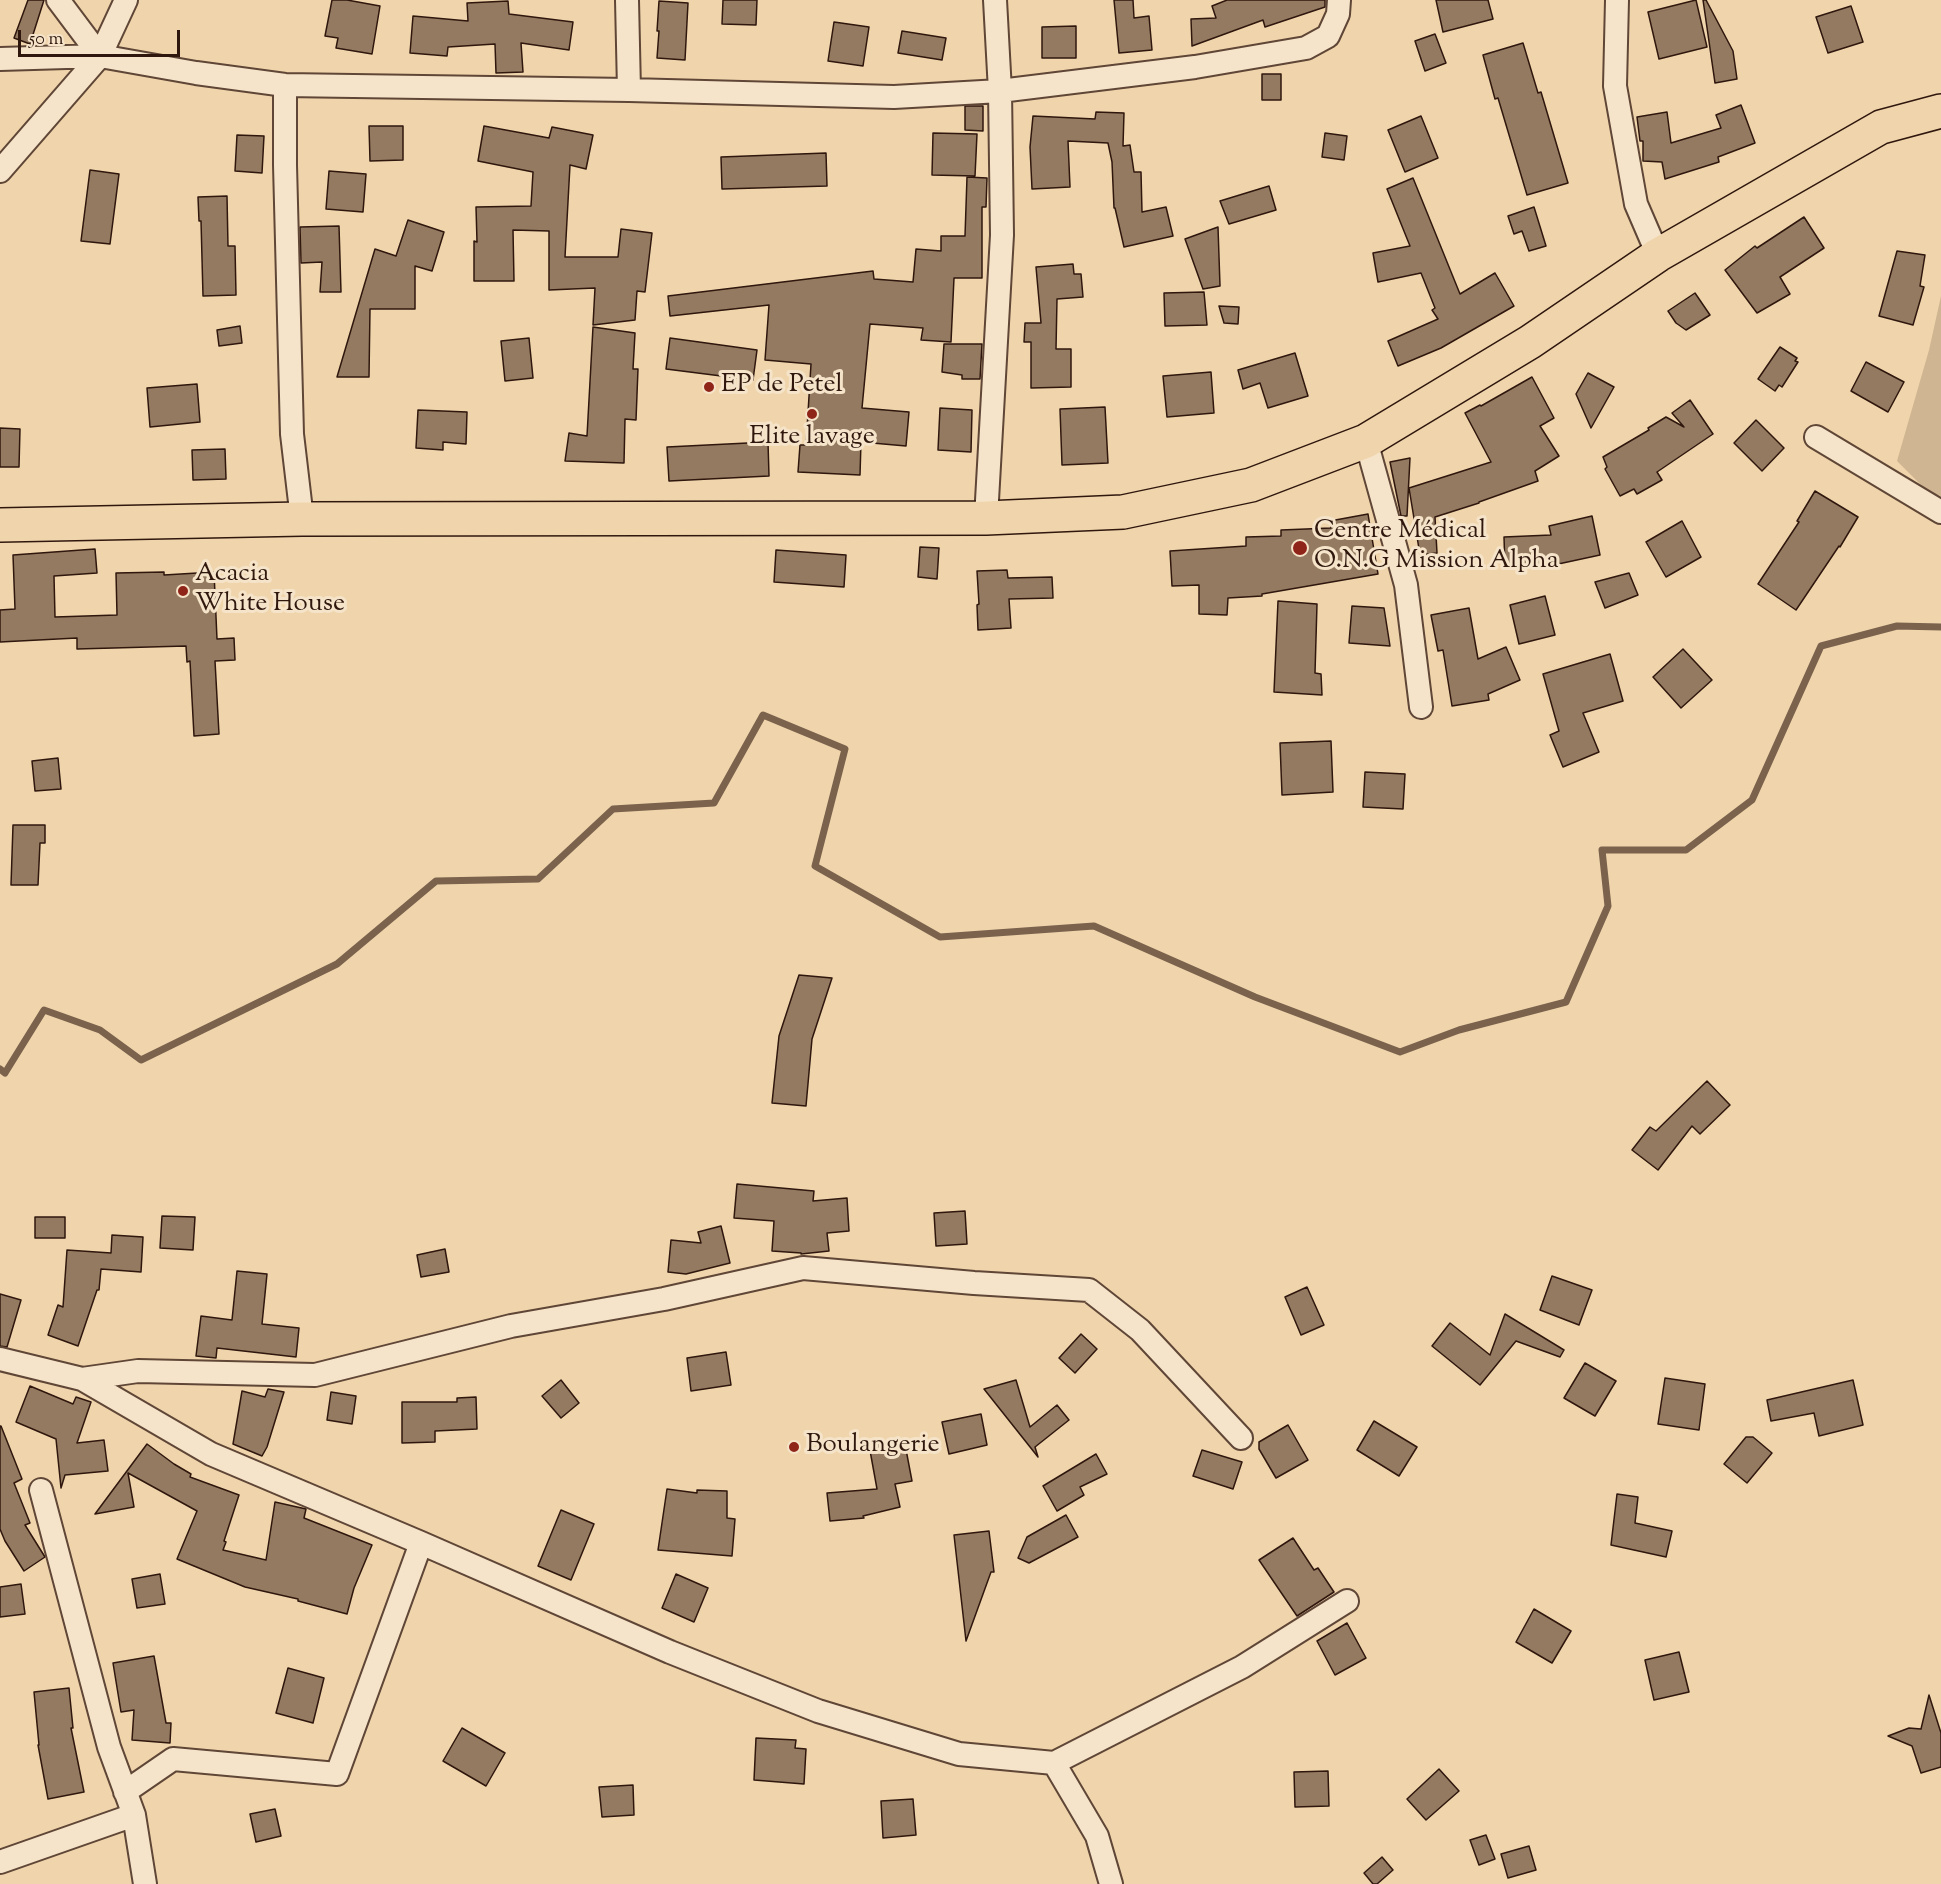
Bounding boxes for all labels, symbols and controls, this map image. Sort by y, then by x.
scale bar [21,18,183,56]
text: 50 m [29,27,63,53]
place label: EP de Petel [721,371,843,403]
marker: EP de Petel [702,380,716,394]
marker: Elite lavage [805,407,819,421]
place label: Elite lavage [749,423,875,455]
place label: Centre Médical O.N.G Mission Alpha [1314,517,1559,578]
marker: Centre Médical O.N.G Mission Alpha [1291,539,1309,557]
place label: Acacia White House [195,560,345,622]
marker: Acacia White House [176,584,190,598]
place label: Boulangerie [806,1431,940,1463]
marker: Boulangerie [787,1440,801,1454]

